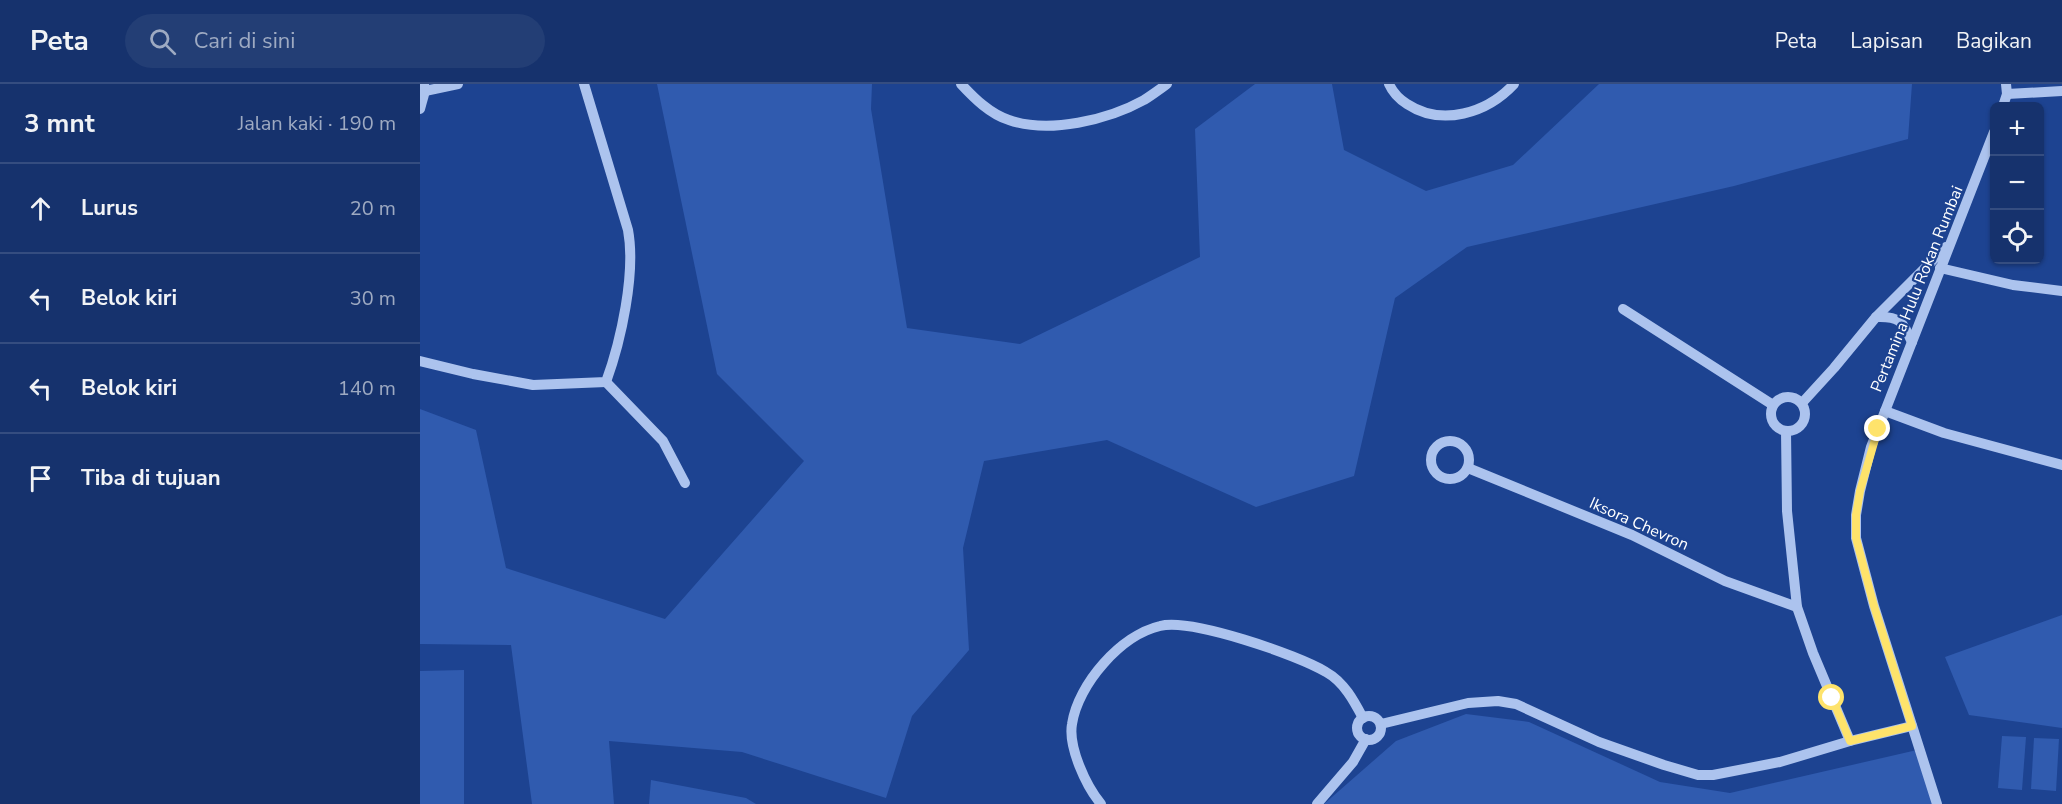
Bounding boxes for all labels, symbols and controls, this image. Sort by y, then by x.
search box [125,14,545,68]
text: Peta [30,22,89,60]
icon: search [146,25,179,58]
text: Cari di sini [194,26,295,56]
text: Peta [1775,27,1817,55]
text: Lapisan [1850,27,1923,55]
text: Bagikan [1956,27,2032,55]
map controls [1990,102,2044,264]
button: + [1990,102,2044,156]
text: 3 mnt [24,106,95,141]
text: Jalan kaki · 190 m [238,110,396,137]
button: − [1990,156,2044,210]
street label: Pertamina Hulu Rokan Rumbai [1866,183,1968,395]
icon: ahead [24,192,57,225]
text: Lurus [81,193,138,223]
text: 20 m [350,195,396,222]
button: locate [1990,210,2044,264]
icon: left [24,282,57,315]
text: Belok kiri [81,283,177,313]
text: 30 m [350,285,396,312]
icon: left [24,372,57,405]
text: Belok kiri [81,373,177,403]
text: 140 m [338,375,396,402]
route end [1864,415,1890,441]
icon: arrive [24,462,57,495]
text: Tiba di tujuan [81,463,221,493]
street label: Iksora Chevron [1586,492,1692,556]
route start [1818,684,1844,710]

